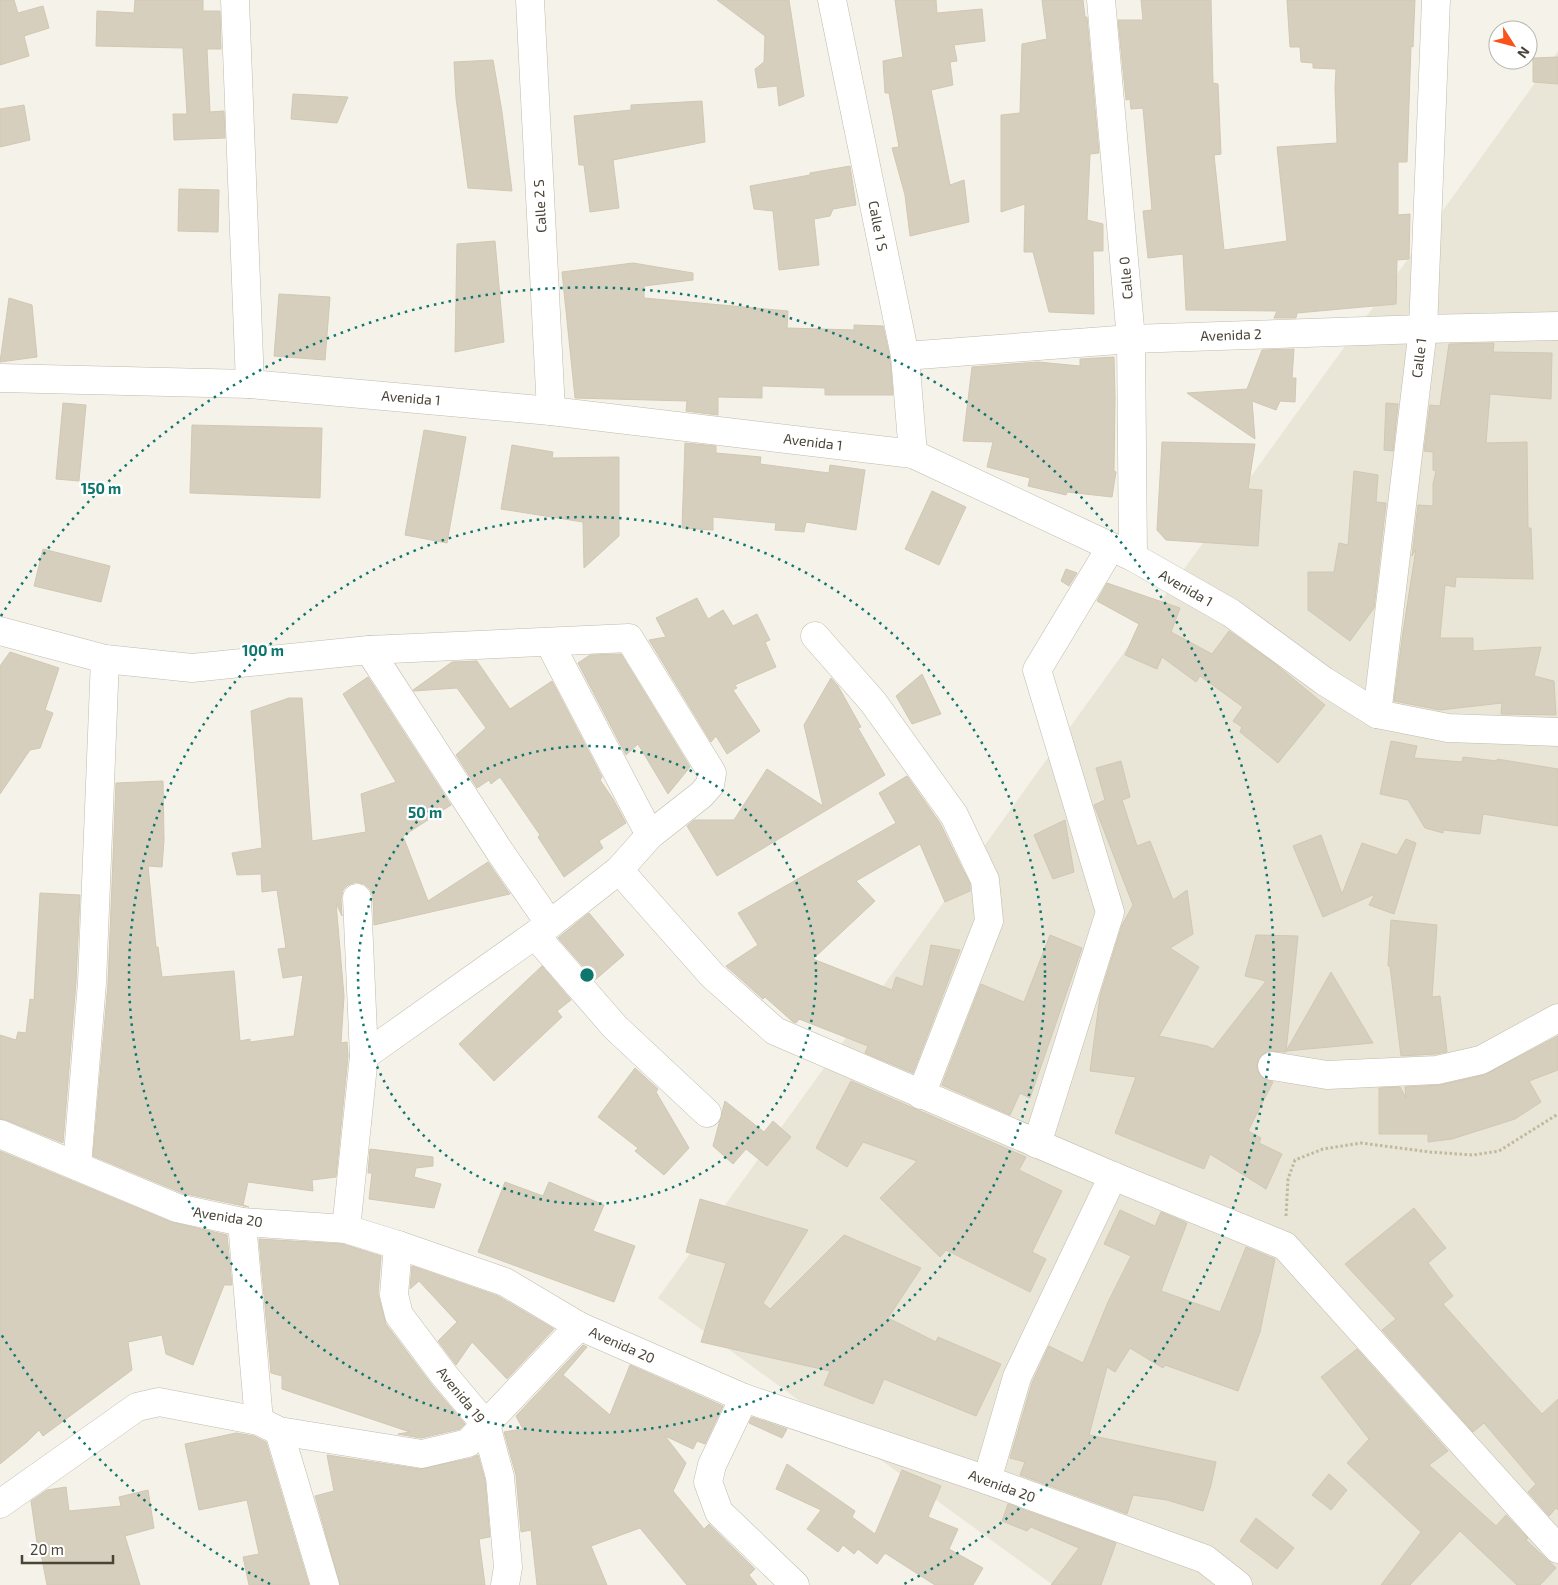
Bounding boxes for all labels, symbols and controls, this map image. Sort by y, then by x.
north arrow [1488,20,1538,70]
text: N [1514,44,1534,62]
street label: Calle 2 S [530,179,549,233]
street label: Calle 1 S [865,199,892,253]
street label: Calle 0 [1115,256,1136,300]
street label: Avenida 2 [1200,325,1262,344]
street label: Calle 1 [1408,337,1429,379]
street label: Avenida 1 [381,386,441,409]
street label: Avenida 1 [783,429,844,454]
text: 150 m [81,479,121,497]
street label: Avenida 1 [1156,565,1216,610]
text: 100 m [242,641,284,659]
text: 50 m [408,803,442,821]
centre of rings [578,966,596,984]
street label: Avenida 20 [192,1203,264,1230]
street label: Avenida 20 [587,1323,658,1367]
street label: Avenida 19 [434,1363,489,1426]
street label: Avenida 20 [966,1466,1038,1505]
scale bar [22,1532,114,1564]
text: 20 m [30,1540,64,1558]

